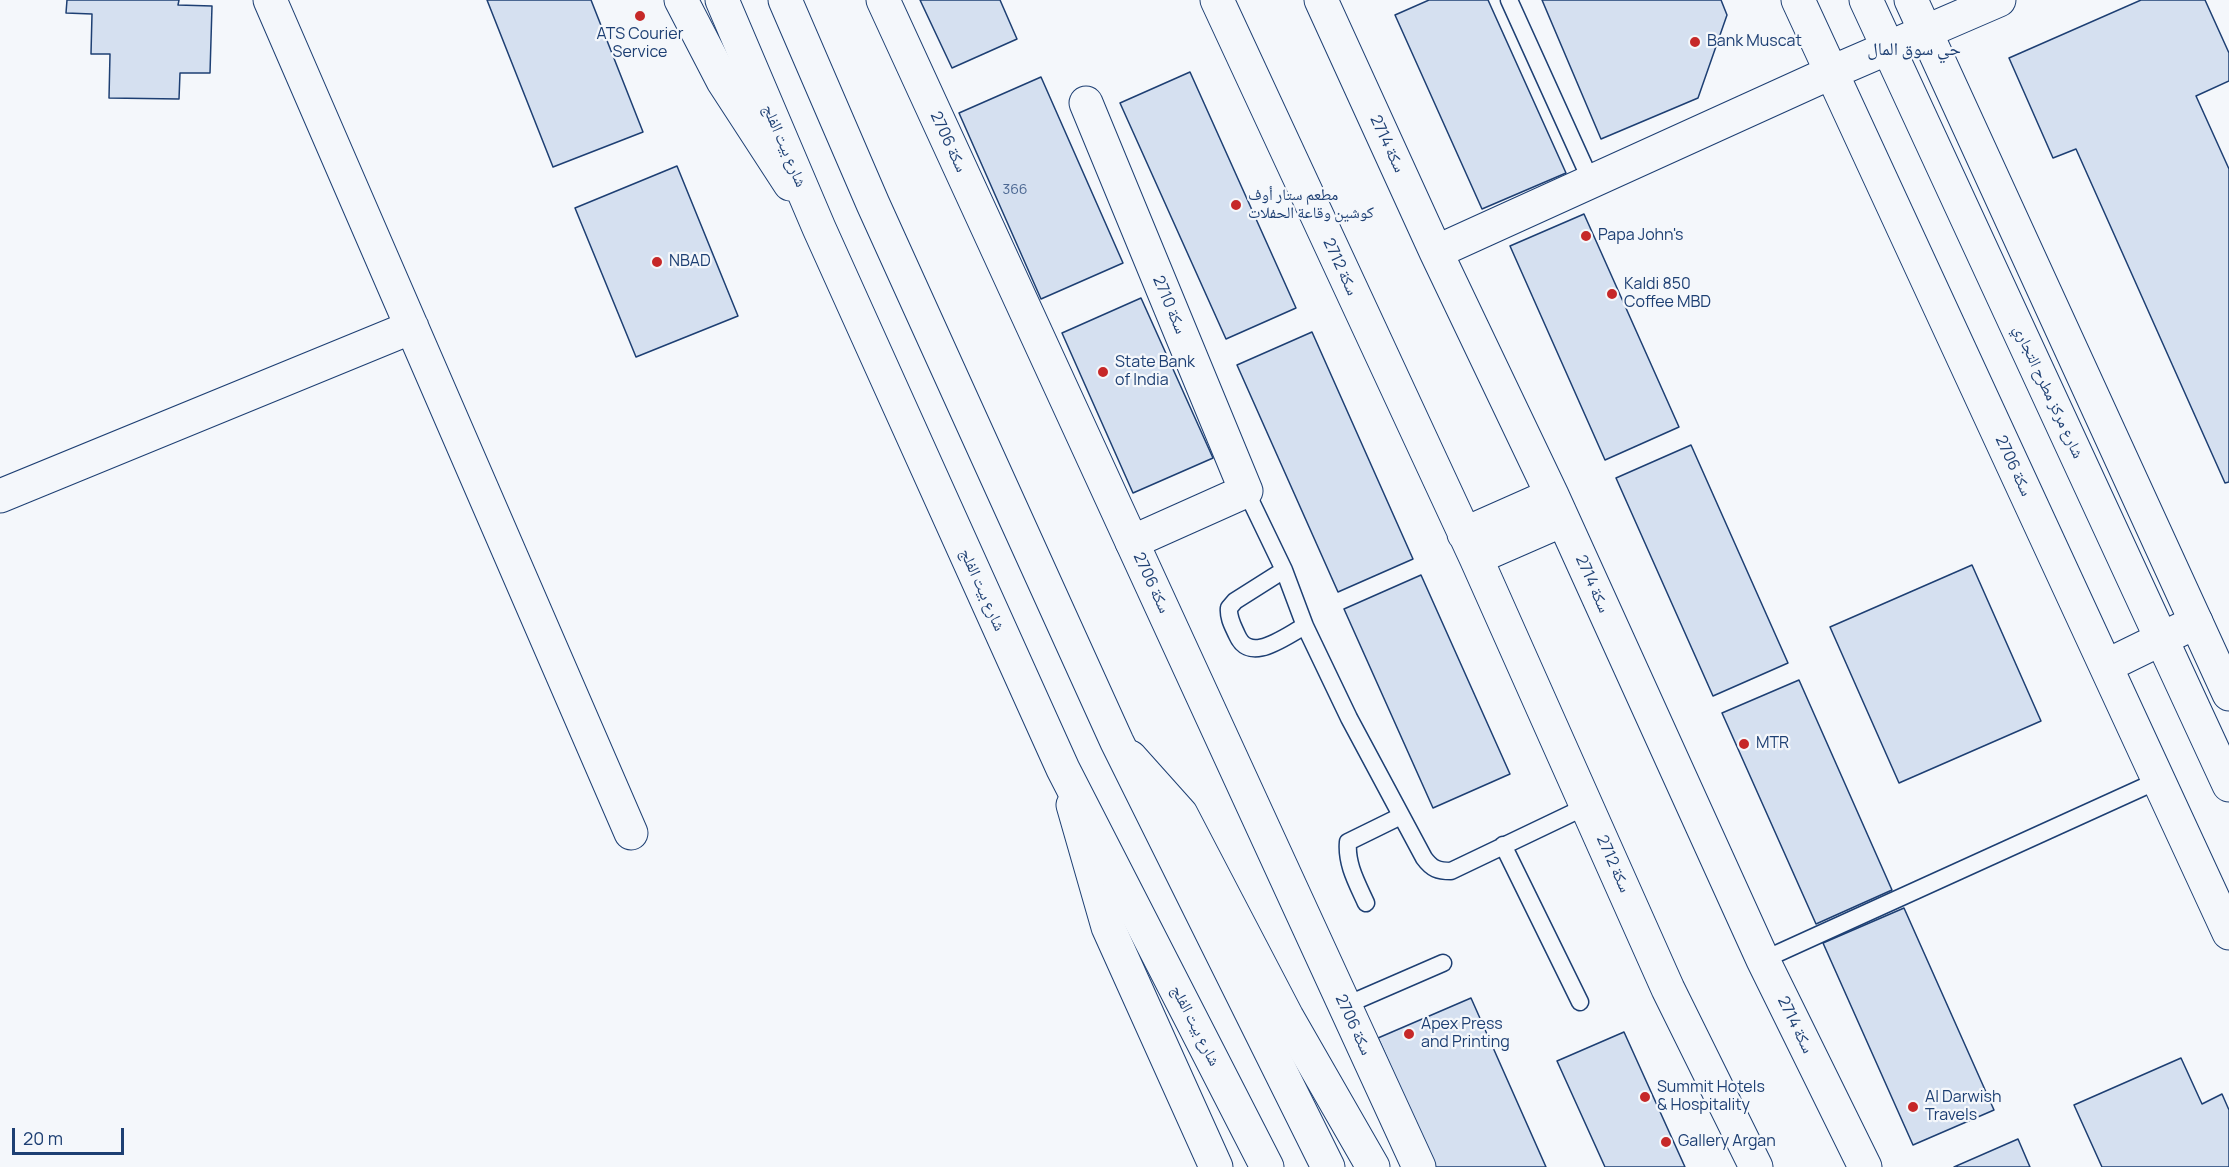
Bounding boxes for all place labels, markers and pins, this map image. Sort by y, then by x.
marker: ATS Courier Service [633,9,647,23]
place label: ATS Courier Service [597,25,683,63]
place label: Bank Muscat [1707,32,1802,52]
marker: Bank Muscat [1688,35,1702,49]
place label: مطعم ستار أوف كوشين وقاعة الحفلات [1248,186,1374,224]
marker: مطعم ستار أوف كوشين وقاعة الحفلات [1229,198,1243,212]
place label: Papa John's [1598,226,1684,246]
marker: Papa John's [1579,229,1593,243]
place label: NBAD [669,252,711,272]
marker: NBAD [650,255,664,269]
place label: Kaldi 850 Coffee MBD [1624,275,1711,313]
marker: Kaldi 850 Coffee MBD [1605,287,1619,301]
place label: State Bank of India [1115,353,1195,391]
marker: State Bank of India [1096,365,1110,379]
place label: MTR [1756,734,1789,754]
marker: MTR [1737,737,1751,751]
place label: Apex Press and Printing [1421,1015,1510,1053]
marker: Apex Press and Printing [1402,1027,1416,1041]
place label: Summit Hotels & Hospitality [1657,1078,1765,1116]
place label: Al Darwish Travels [1925,1088,2001,1126]
marker: Summit Hotels & Hospitality [1638,1090,1652,1104]
marker: Al Darwish Travels [1906,1100,1920,1114]
place label: Gallery Argan [1678,1132,1776,1152]
marker: Gallery Argan [1659,1135,1673,1149]

